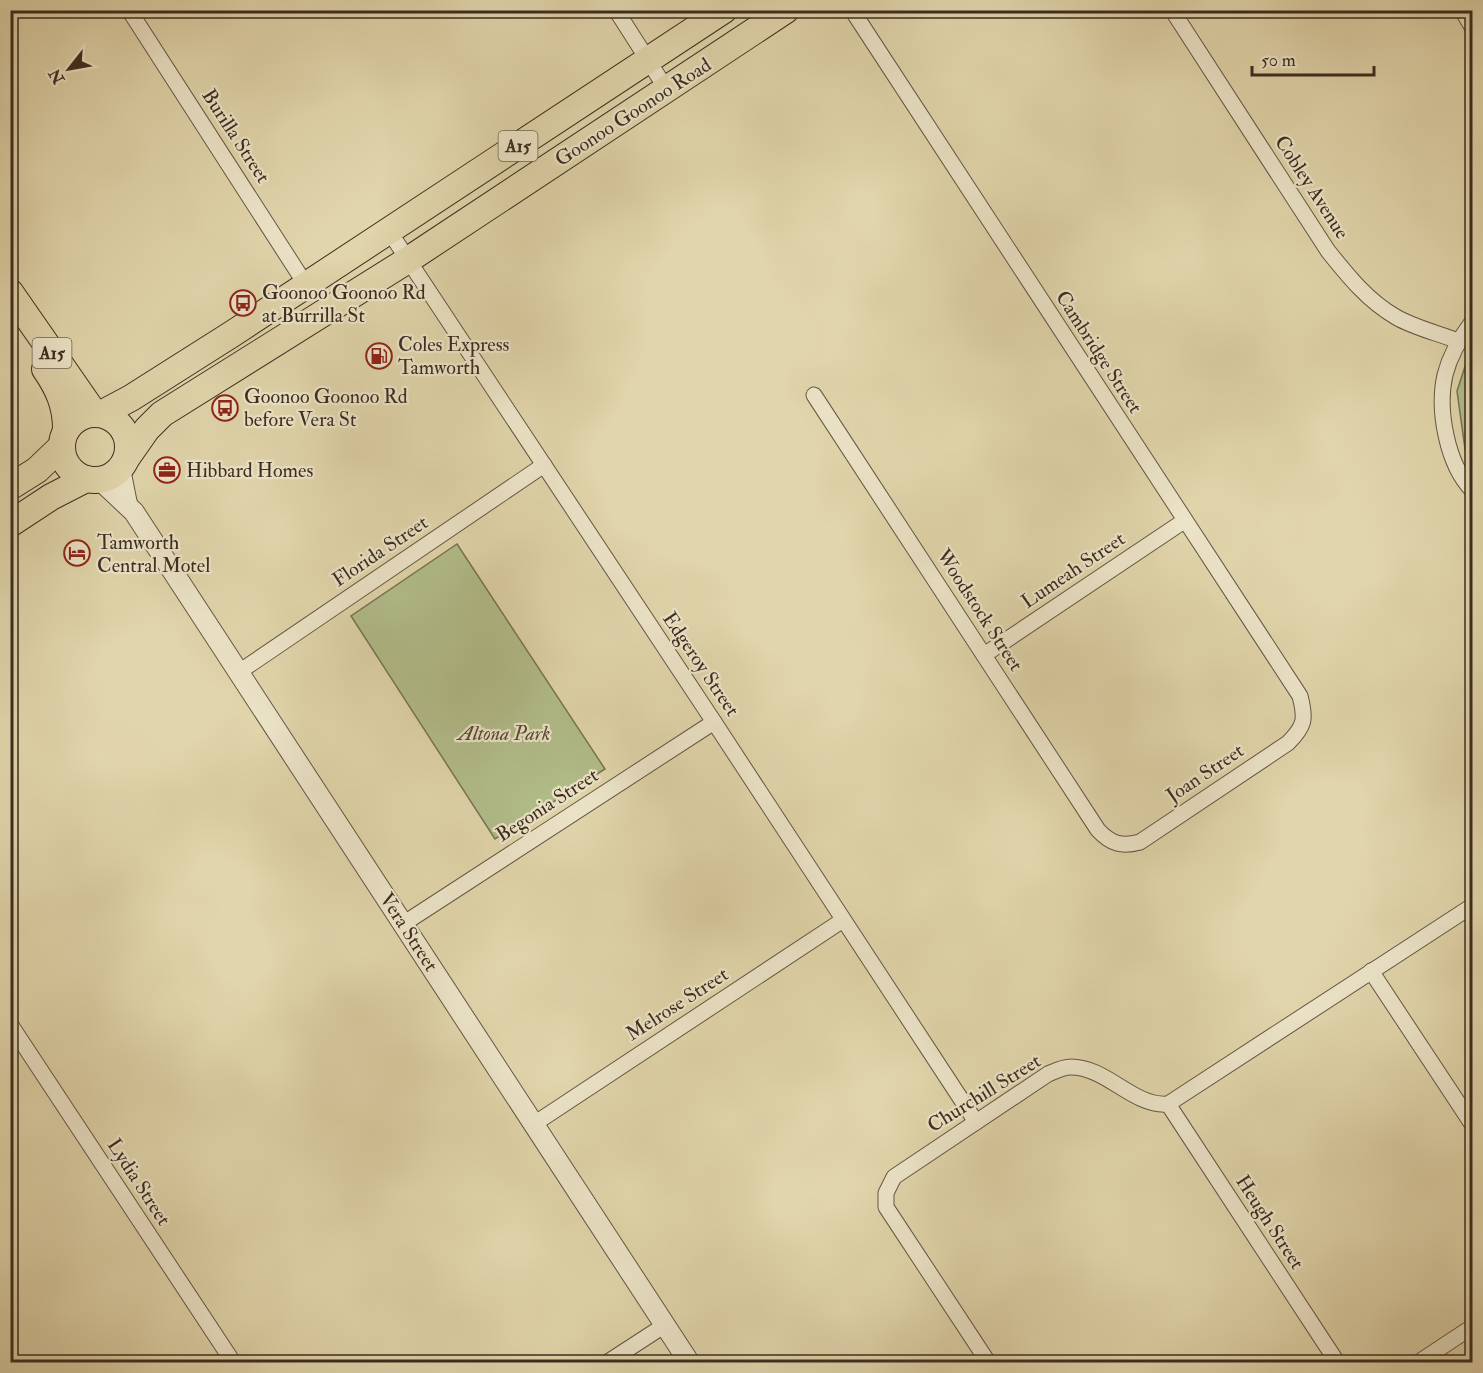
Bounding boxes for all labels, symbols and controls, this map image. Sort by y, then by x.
north arrow [39,39,99,99]
scale bar [1252,39,1374,77]
text: 50 m [1261,49,1296,72]
street label: Goonoo Goonoo Road [550,52,716,172]
text: N [44,64,70,88]
street label: Burilla Street [196,84,276,188]
road number: A15 [498,131,538,161]
street label: Cobley Avenue [1269,131,1355,243]
place label: Goonoo Goonoo Rd at Burrilla St [262,280,426,328]
street label: Cambridge Street [1050,286,1148,418]
bus stop icon: Goonoo Goonoo Rd at Burrilla St [228,288,258,318]
place label: Coles Express Tamworth [398,332,510,380]
road number: A15 [32,338,72,368]
fuel station icon: Coles Express Tamworth [364,341,394,371]
place label: Goonoo Goonoo Rd before Vera St [244,384,408,432]
bus stop icon: Goonoo Goonoo Rd before Vera St [210,393,240,423]
office icon: Hibbard Homes [152,455,182,485]
place label: Hibbard Homes [186,458,313,483]
street label: Florida Street [327,509,433,592]
street label: Lumeah Street [1016,526,1130,614]
place label: Tamworth Central Motel [97,530,210,578]
hotel icon: Tamworth Central Motel [62,538,92,568]
street label: Woodstock Street [931,543,1029,676]
street label: Edgeroy Street [657,607,745,721]
park label: Altona Park [456,721,550,746]
street label: Joan Street [1161,738,1249,809]
street label: Begonia Street [491,762,603,847]
street label: Vera Street [374,888,444,977]
street label: Melrose Street [621,961,733,1046]
street label: Churchill Street [923,1048,1046,1138]
street label: Lydia Street [102,1134,177,1231]
street label: Heugh Street [1230,1170,1310,1274]

